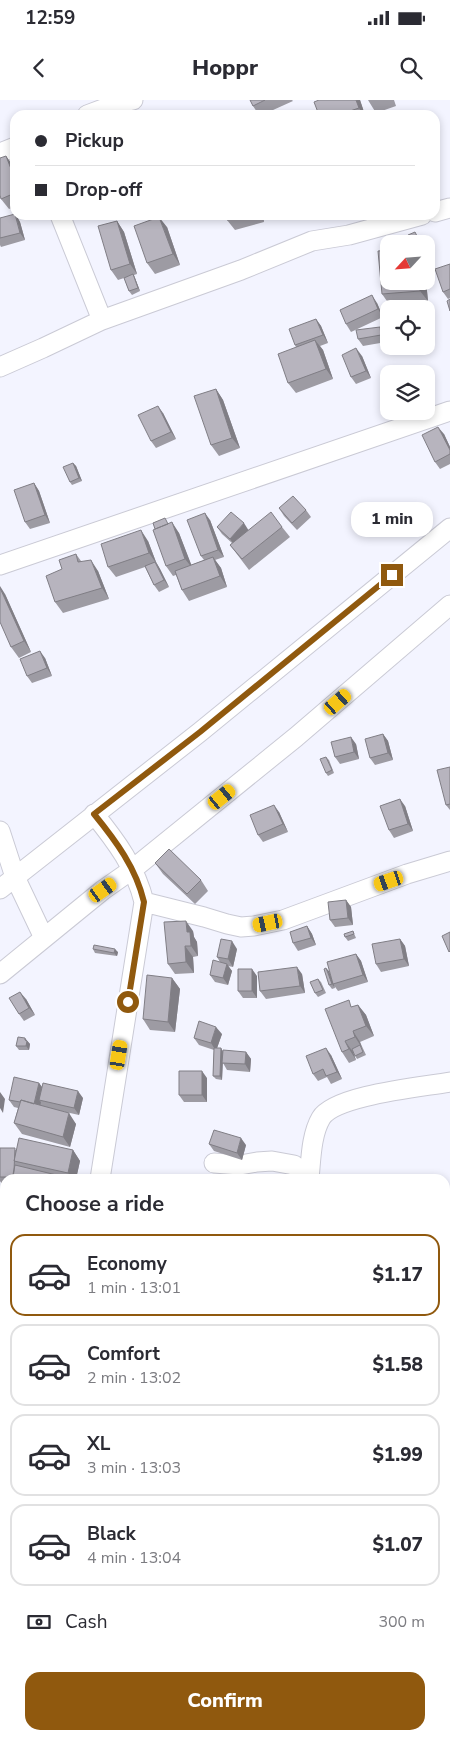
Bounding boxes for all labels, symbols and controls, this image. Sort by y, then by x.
text: 12:59 [25,5,75,31]
text: Hoppr [192,53,258,83]
icon: back [25,54,53,82]
icon: search [397,54,425,82]
text: Pickup [65,128,124,154]
text: Drop-off [65,177,142,203]
north arrow [380,235,435,290]
map controls [380,235,435,420]
button: locate [380,300,435,355]
button: layers [380,365,435,420]
callout: 1 min [351,502,433,538]
text: 1 min [371,508,413,530]
route end [381,564,403,586]
car [321,686,354,718]
car [205,782,238,812]
car [372,869,405,893]
car [86,875,119,905]
car [251,913,284,933]
route start [117,991,139,1013]
car [109,1039,128,1071]
text: Choose a ride [25,1189,164,1219]
text: Economy [87,1251,167,1277]
icon: car [27,1253,72,1298]
text: $1.17 [372,1262,423,1288]
text: 1 min · 13:01 [87,1277,181,1299]
text: Comfort [87,1341,160,1367]
icon: car [27,1343,72,1388]
text: $1.58 [372,1352,423,1378]
text: 2 min · 13:02 [87,1367,181,1389]
text: XL [87,1431,110,1457]
icon: car [27,1433,72,1478]
text: $1.99 [372,1442,423,1468]
text: 3 min · 13:03 [87,1457,181,1479]
text: Black [87,1521,136,1547]
icon: car [27,1523,72,1568]
text: $1.07 [372,1532,423,1558]
text: 4 min · 13:04 [87,1547,181,1569]
icon: cash [25,1608,53,1636]
text: Cash [65,1609,107,1635]
text: 300 m [378,1611,425,1633]
button: Confirm [25,1672,425,1730]

